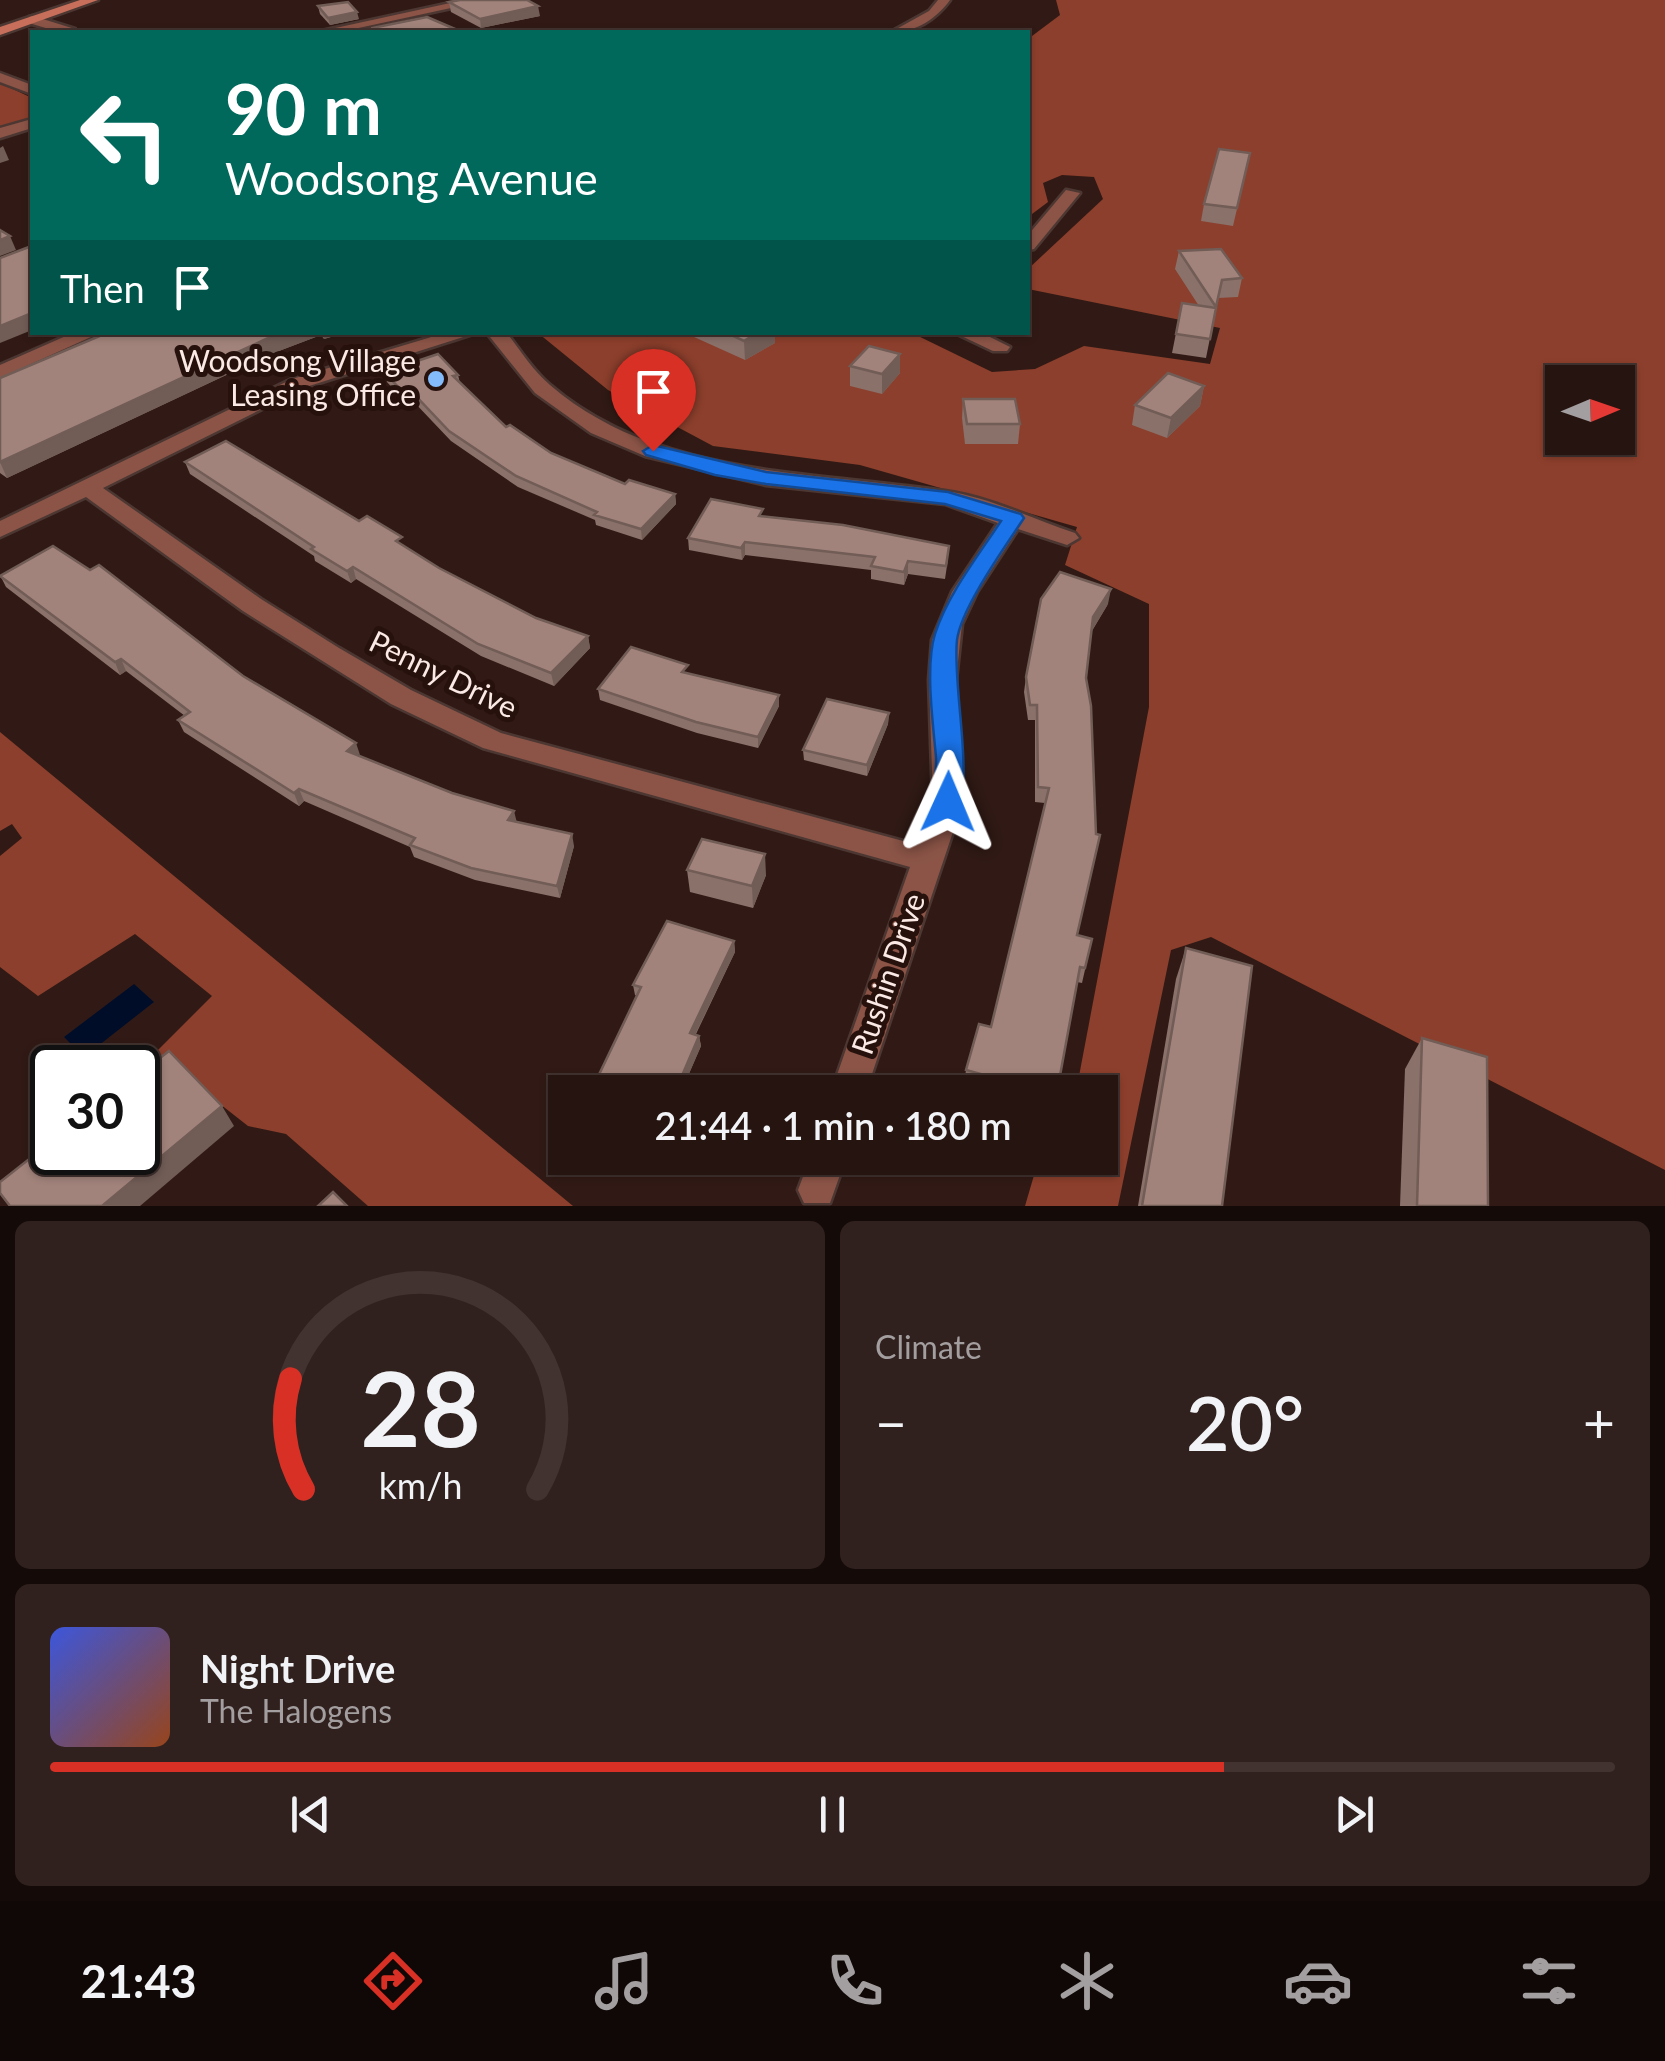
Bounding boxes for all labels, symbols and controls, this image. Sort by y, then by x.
text: 90 m [225,66,382,150]
icon: left [60,70,190,200]
text: Woodsong Avenue [225,151,598,205]
icon: arrive [165,260,220,315]
text: Then [60,265,145,311]
place label: Woodsong Village Leasing Office [179,342,416,412]
pin [611,349,696,452]
icon: arrive [626,364,681,419]
north arrow [1545,365,1635,455]
map controls [1545,365,1635,455]
marker: Woodsong Village Leasing Office [425,368,447,390]
street label: Penny Drive [364,622,524,724]
position arrow [896,750,1000,854]
street label: Rushin Drive [843,888,931,1059]
speed limit sign: 30 [30,1045,160,1175]
text: 21:44 · 1 min · 180 m [655,1102,1011,1148]
text: Climate [875,1327,982,1366]
text: 28 [360,1344,480,1469]
text: 20° [1186,1377,1304,1467]
text: − [875,1389,907,1455]
text: + [1583,1389,1615,1455]
text: km/h [378,1464,462,1507]
text: Night Drive [200,1645,395,1691]
text: The Halogens [200,1691,392,1730]
icon: previous [283,1787,338,1842]
icon: pause [805,1787,860,1842]
icon: next [1327,1787,1382,1842]
icon: directions [358,1946,428,2016]
icon: music [589,1946,659,2016]
icon: phone [820,1946,890,2016]
icon: climate [1052,1946,1122,2016]
icon: car [1283,1946,1353,2016]
icon: filters [1514,1946,1584,2016]
text: 21:43 [81,1954,197,2008]

